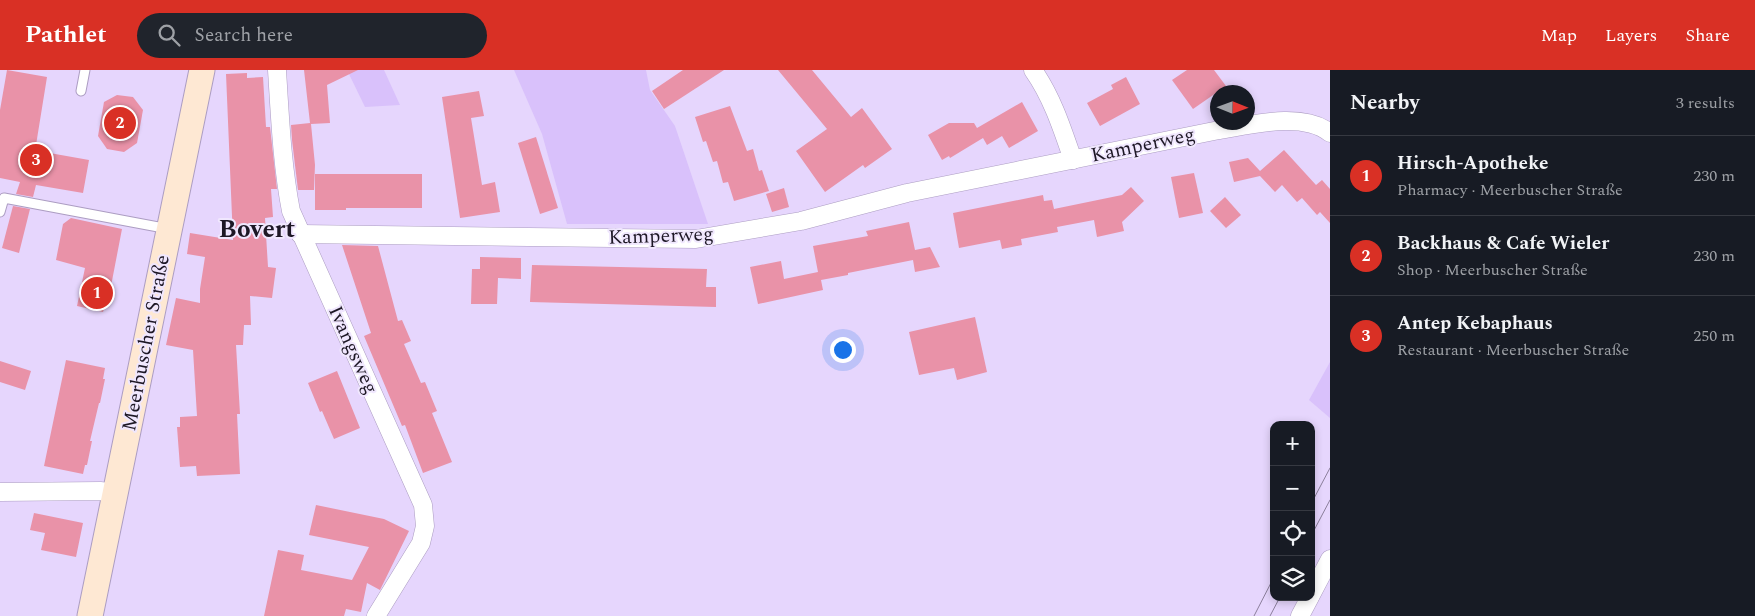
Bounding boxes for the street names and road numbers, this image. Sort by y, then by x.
street label: Kamperweg [1088,119,1198,171]
street label: Kamperweg [608,219,714,253]
street label: Meerbuscher Straße [114,252,178,434]
street label: Ivangsweg [320,301,386,399]

